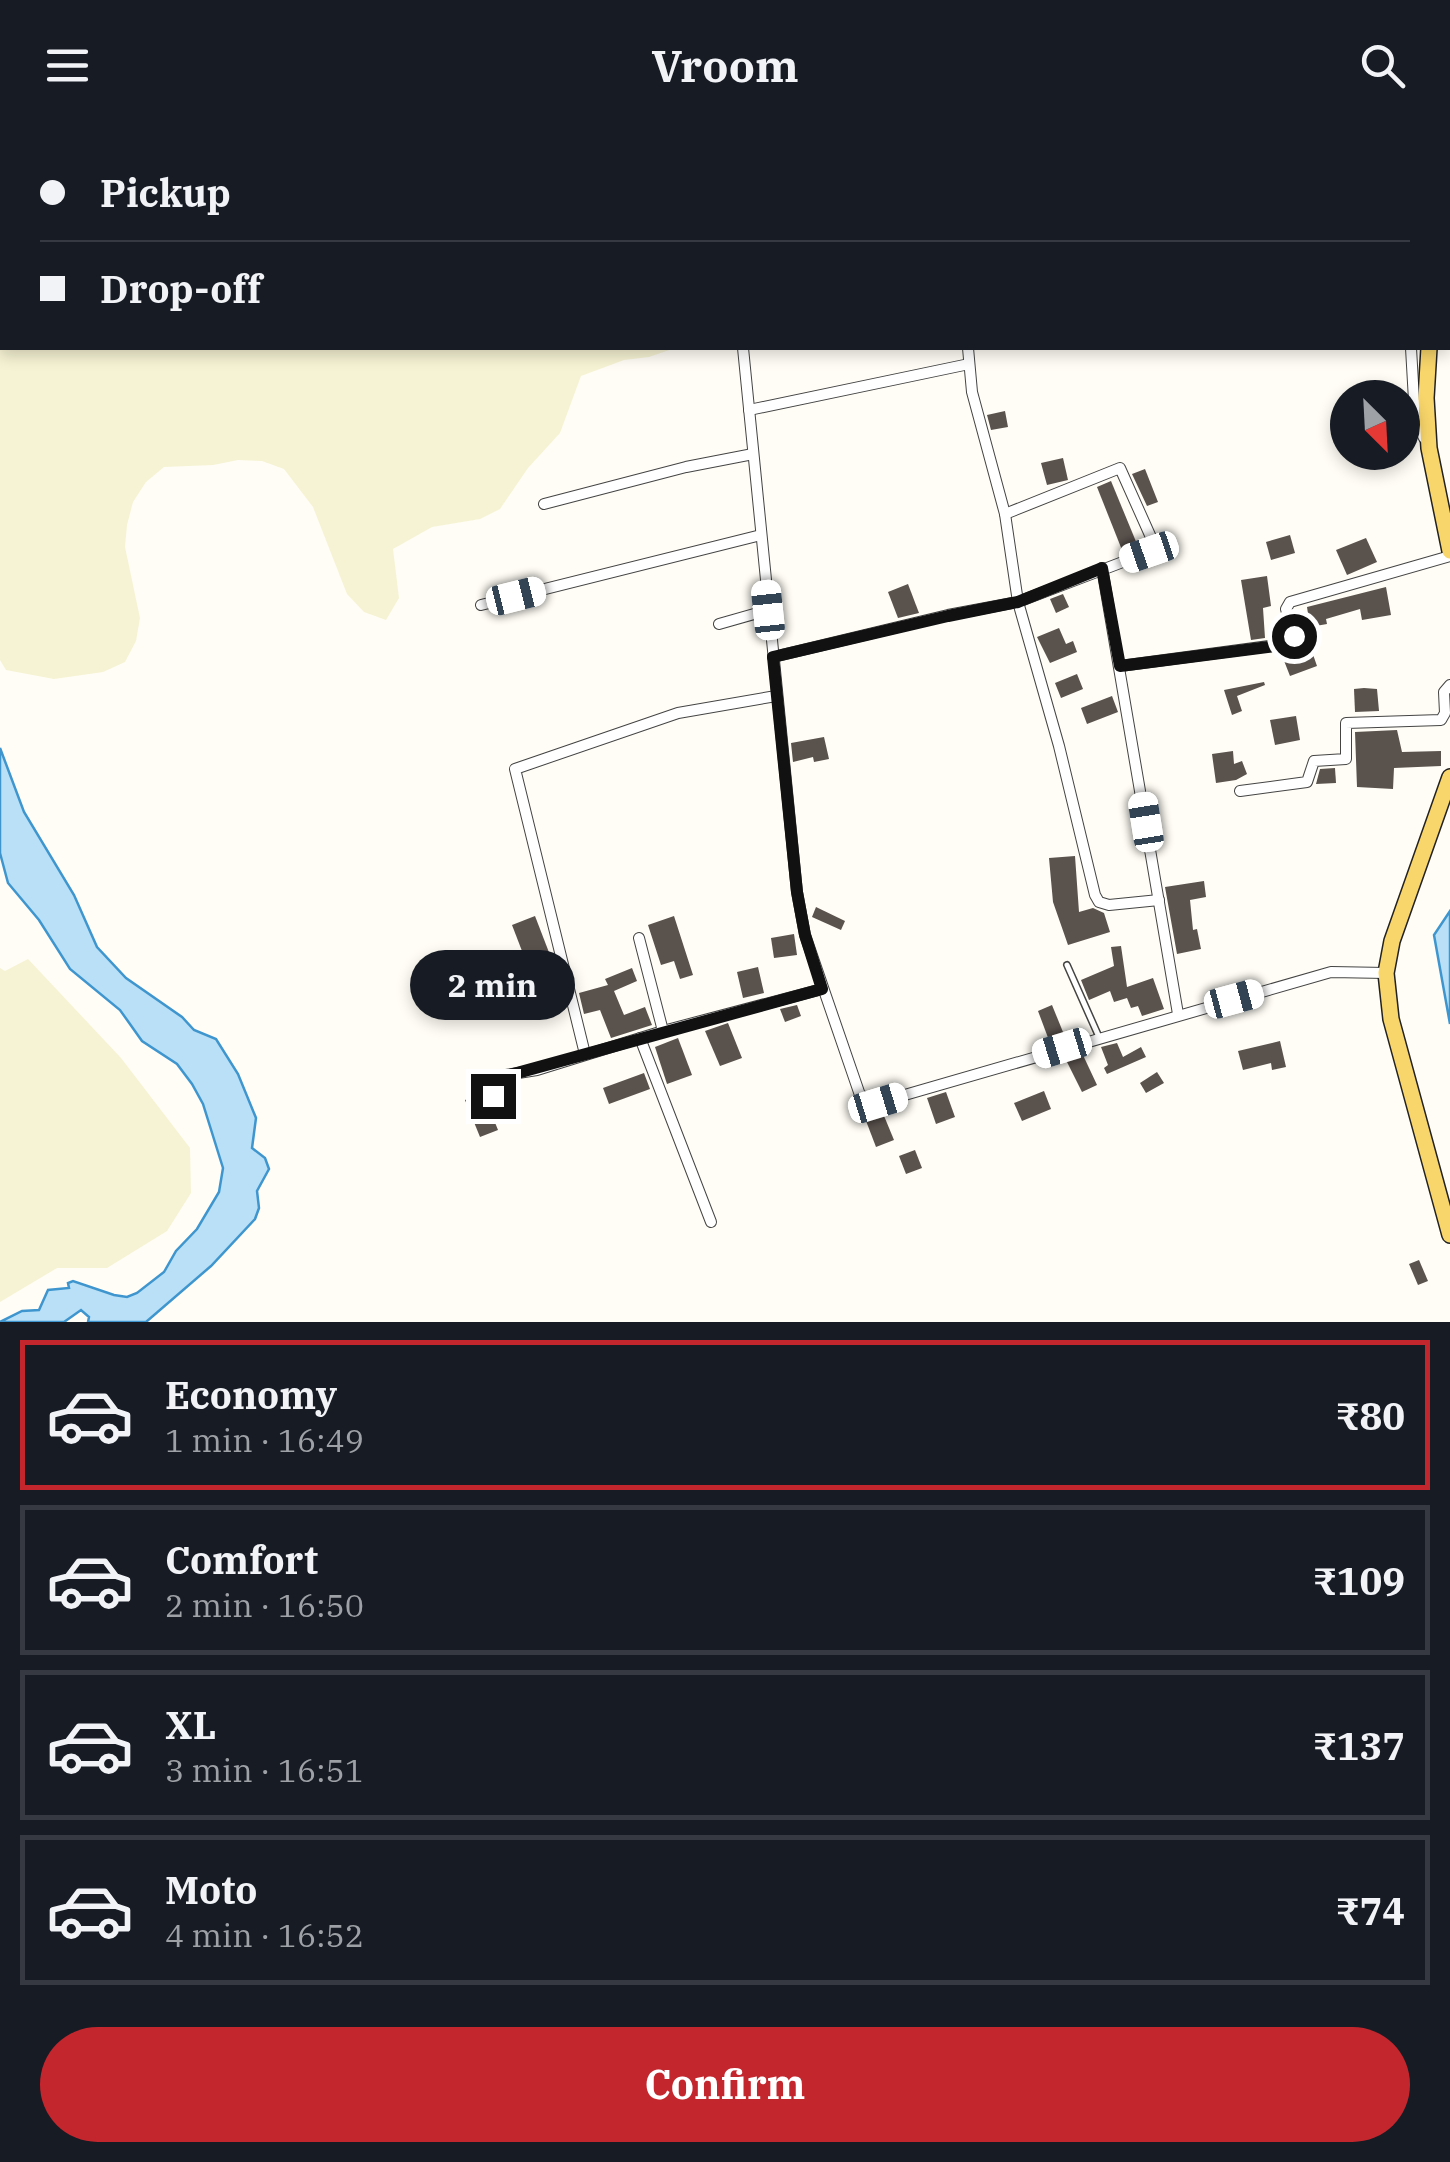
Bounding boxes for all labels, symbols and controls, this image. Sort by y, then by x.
text: Vroom [651,36,799,94]
icon: menu [40,38,95,93]
icon: search [1355,38,1410,93]
text: Pickup [100,168,231,217]
text: Drop-off [100,264,262,313]
north arrow [1330,380,1420,470]
map controls [1330,380,1420,470]
car [1116,528,1182,576]
car [483,574,549,618]
car [750,579,786,641]
route start [1272,614,1317,659]
car [1126,790,1166,854]
callout: 2 min [410,951,576,1021]
text: 2 min [448,964,537,1006]
car [1201,977,1267,1021]
car [1029,1025,1095,1071]
route end [471,1074,516,1119]
car [845,1080,911,1126]
icon: car [45,1370,135,1460]
text: Economy [165,1370,337,1419]
text: ₹80 [1335,1391,1405,1440]
text: 1 min · 16:49 [165,1419,364,1461]
icon: car [45,1535,135,1625]
text: Comfort [165,1535,318,1584]
text: ₹109 [1312,1556,1405,1605]
text: 2 min · 16:50 [165,1584,364,1626]
icon: car [45,1700,135,1790]
text: XL [165,1700,216,1749]
text: ₹137 [1312,1721,1405,1770]
text: 3 min · 16:51 [165,1749,364,1791]
icon: car [45,1865,135,1955]
text: Moto [165,1865,257,1914]
text: ₹74 [1335,1886,1405,1935]
text: 4 min · 16:52 [165,1914,364,1956]
button: Confirm [40,2027,1410,2142]

